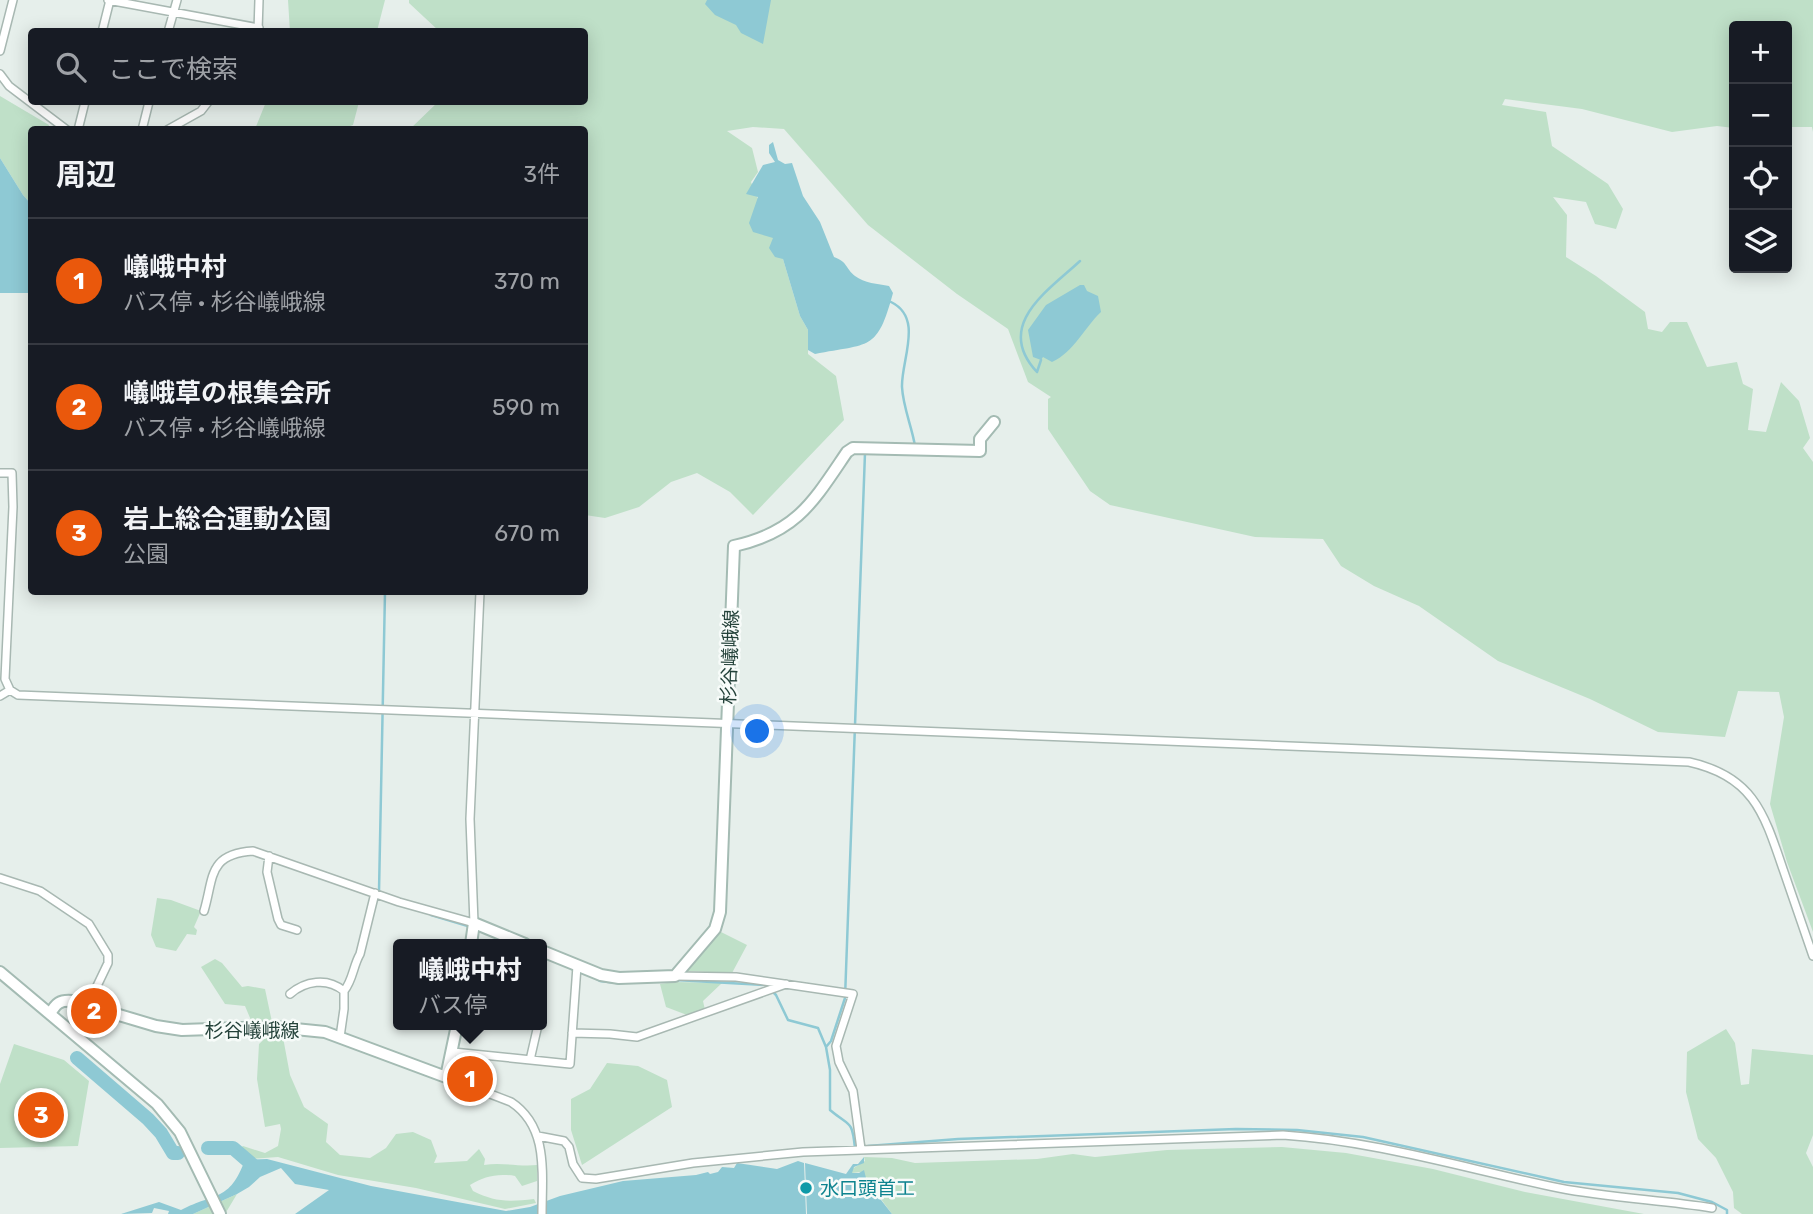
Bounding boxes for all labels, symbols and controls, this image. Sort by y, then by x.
map controls [1729,21,1792,273]
button: + [1729,21,1792,84]
search box [28,28,588,105]
icon: search [52,48,90,86]
text: ここで検索 [108,54,238,85]
button: − [1729,84,1792,147]
button: locate [1729,147,1792,210]
text: 周辺 [56,157,116,193]
text: 3件 [523,160,560,188]
button: layers [1729,210,1792,273]
text: 嶬峨中村 [123,252,227,283]
text: 1 [73,267,85,295]
text: 370 m [494,267,560,295]
text: バス停 · 杉谷嶬峨線 [123,288,326,316]
text: 嶬峨草の根集会所 [123,378,331,409]
text: 2 [72,393,86,421]
text: 590 m [492,393,560,421]
text: バス停 · 杉谷嶬峨線 [123,414,326,442]
text: 岩上総合運動公園 [123,504,331,535]
text: 3 [71,519,87,547]
text: 670 m [494,519,560,547]
text: 公園 [123,540,169,568]
street label: 杉谷嶬峨線 [717,609,743,705]
your location [740,714,774,748]
popup [393,939,547,1030]
text: 嶬峨中村 [418,955,522,986]
pin: 2 [71,985,117,1037]
text: バス停 [418,991,487,1019]
street label: 杉谷嶬峨線 [204,1019,300,1042]
pin: 1 [447,1053,493,1105]
pin: 3 [18,1089,64,1141]
place label: 水口頭首工 [820,1177,915,1200]
marker: 水口頭首工 [798,1180,814,1196]

